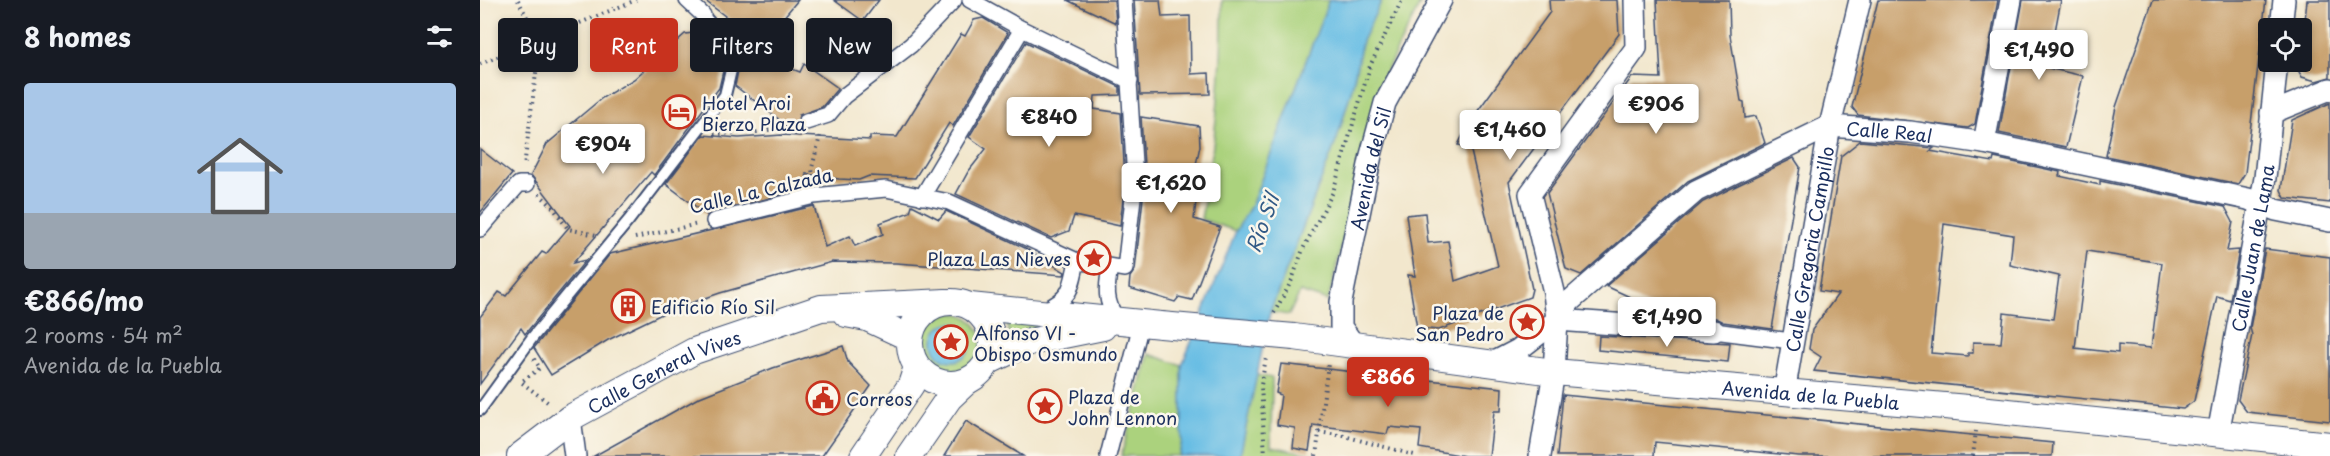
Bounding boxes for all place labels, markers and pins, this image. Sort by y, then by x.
pin: €1,490 [1990,30,2088,81]
pin: €906 [1620,84,1692,135]
place label: Hotel Aroi Bierzo Plaza [702,89,807,137]
hotel icon: Hotel Aroi Bierzo Plaza [661,94,697,130]
pin: €840 [1013,97,1085,148]
pin: €1,460 [1461,110,1559,161]
pin: €904 [567,124,639,175]
pin: €1,620 [1122,163,1220,214]
place icon: Plaza Las Nieves [1076,240,1112,276]
place label: Plaza Las Nieves [927,245,1071,272]
building icon: Edificio Río Sil [610,288,646,324]
place label: Edificio Río Sil [651,293,775,320]
pin: €1,490 [1618,297,1716,348]
place label: Plaza de San Pedro [1415,299,1504,347]
place icon: Plaza de San Pedro [1509,304,1545,340]
place label: Alfonso VI - Obispo Osmundo [974,319,1118,367]
place icon: Alfonso VI - Obispo Osmundo [933,324,969,360]
pin: €866 [1352,357,1424,408]
public building icon: Correos [805,380,841,416]
place label: Plaza de John Lennon [1068,383,1177,431]
place label: Correos [846,385,912,412]
place icon: Plaza de John Lennon [1027,388,1063,424]

